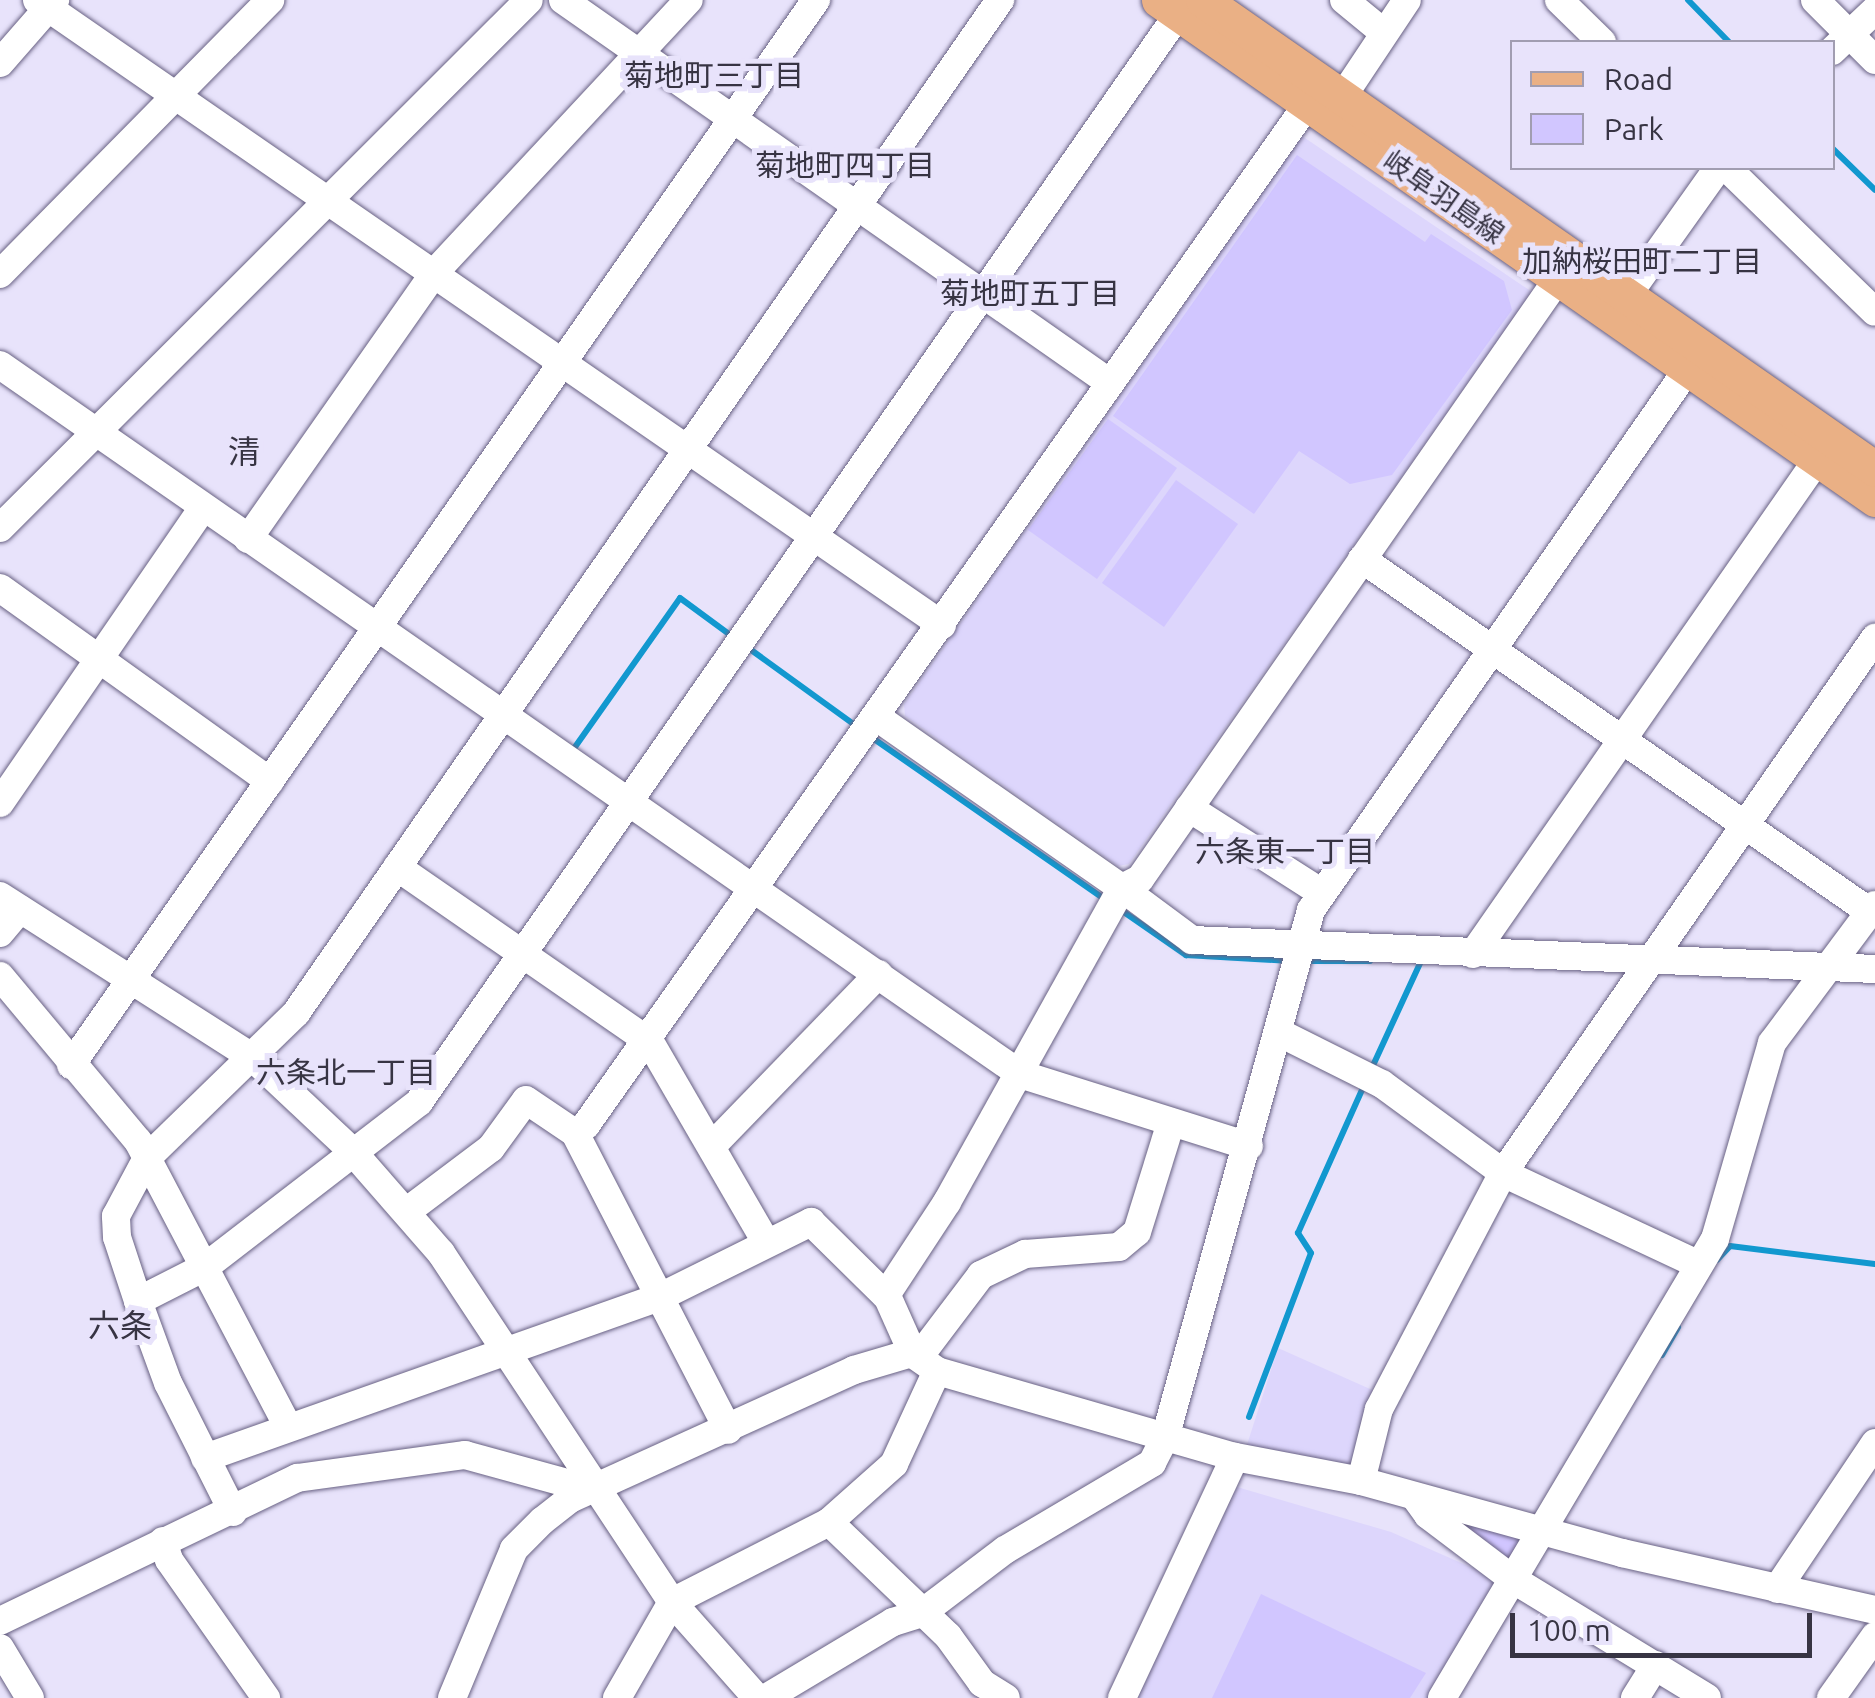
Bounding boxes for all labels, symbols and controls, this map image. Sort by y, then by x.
legend [1510,40,1835,170]
district label: 菊地町三丁目 [624,57,804,93]
text: Road [1604,62,1673,96]
text: Park [1604,112,1664,146]
street label: 岐阜羽島線 [1377,143,1511,251]
district label: 菊地町四丁目 [755,147,935,183]
district label: 加納桜田町二丁目 [1522,243,1762,279]
district label: 菊地町五丁目 [940,275,1120,311]
district label: 清 [228,432,260,470]
district label: 六条東一丁目 [1195,833,1375,869]
district label: 六条北一丁目 [256,1054,436,1090]
district label: 六条 [88,1306,152,1344]
scale bar [1515,1593,1818,1655]
text: 100 m [1527,1613,1611,1647]

